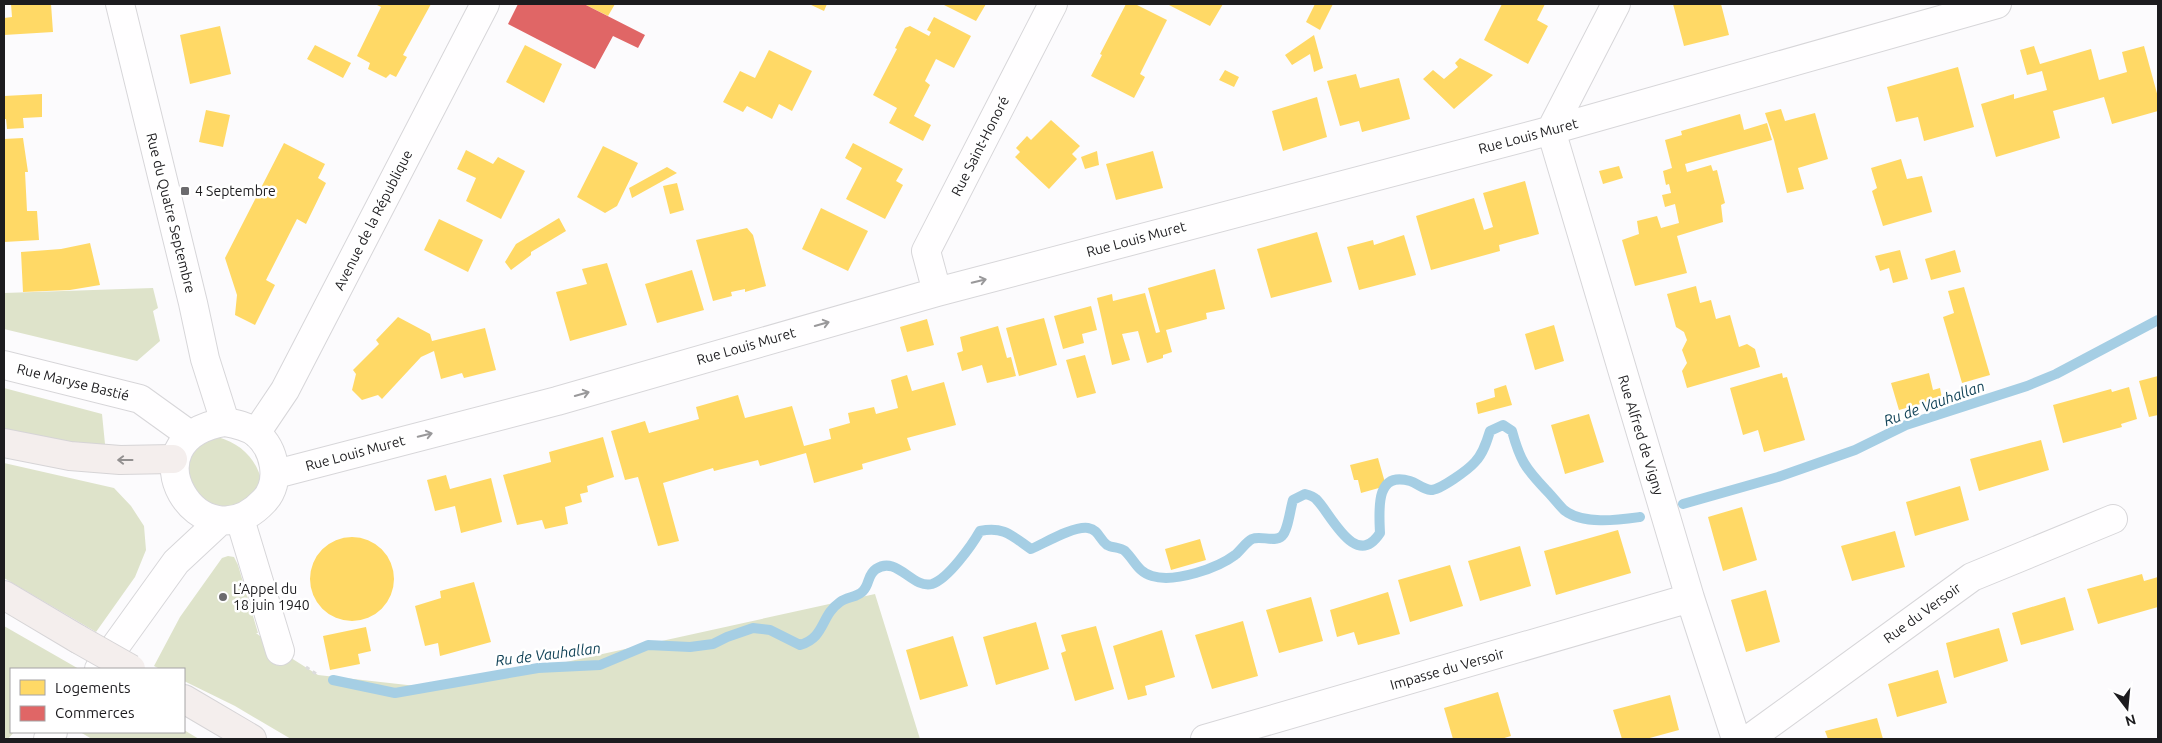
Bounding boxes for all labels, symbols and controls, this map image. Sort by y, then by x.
street label: Rue Saint-Honoré [948,93,1012,199]
street label: Rue Louis Muret [1477,115,1580,157]
street label: Rue du Quatre Septembre [143,131,199,295]
street label: Avenue de la République [331,147,415,293]
place label: 4 Septembre [195,183,276,199]
marker: 4 Septembre [179,185,191,197]
street label: Rue Louis Muret [1085,218,1188,260]
one-way arrow [970,276,986,285]
one-way arrow [814,319,830,329]
street label: Rue Louis Muret [695,324,798,368]
street label: Rue Maryse Bastié [15,360,131,404]
street label: Rue Alfred de Vigny [1615,373,1667,497]
water label: Ru de Vauhallan [1881,377,1987,429]
one-way arrow [574,388,590,398]
one-way arrow [416,430,432,439]
street label: Rue Louis Muret [304,432,407,474]
one-way arrow [117,455,133,465]
street label: Rue du Versoir [1880,579,1964,646]
place label: L’Appel du 18 juin 1940 [233,581,310,613]
marker: L’Appel du 18 juin 1940 [217,591,229,603]
water label: Ru de Vauhallan [494,639,602,669]
street label: Impasse du Versoir [1388,645,1507,693]
legend [10,668,185,733]
text: Logements [55,679,131,696]
north arrow [2102,683,2152,733]
text: Commerces [55,704,135,721]
text: N [2123,711,2138,730]

